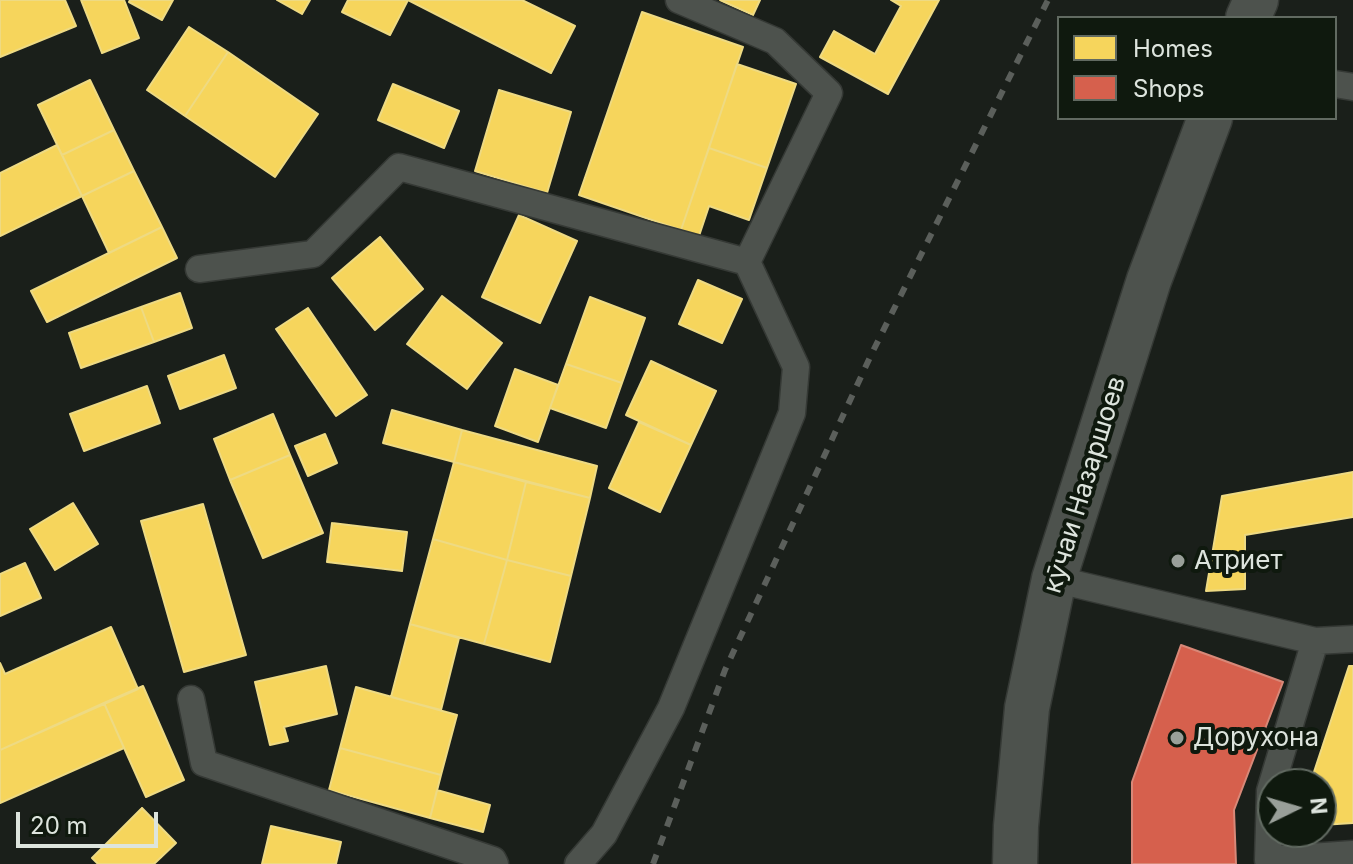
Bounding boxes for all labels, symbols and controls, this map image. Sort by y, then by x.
legend [1057,16,1337,120]
text: Homes [1133,34,1213,63]
text: Shops [1133,74,1204,103]
street label: кӯчаи Назаршоев [1037,373,1133,597]
place label: Атриет [1194,545,1283,577]
marker: Атриет [1169,552,1187,570]
place label: Дорухона [1193,722,1319,754]
marker: Дорухона [1168,729,1186,747]
north arrow [1257,768,1337,848]
scale bar [20,796,162,846]
text: N [1305,797,1333,816]
text: 20 m [30,811,88,840]

